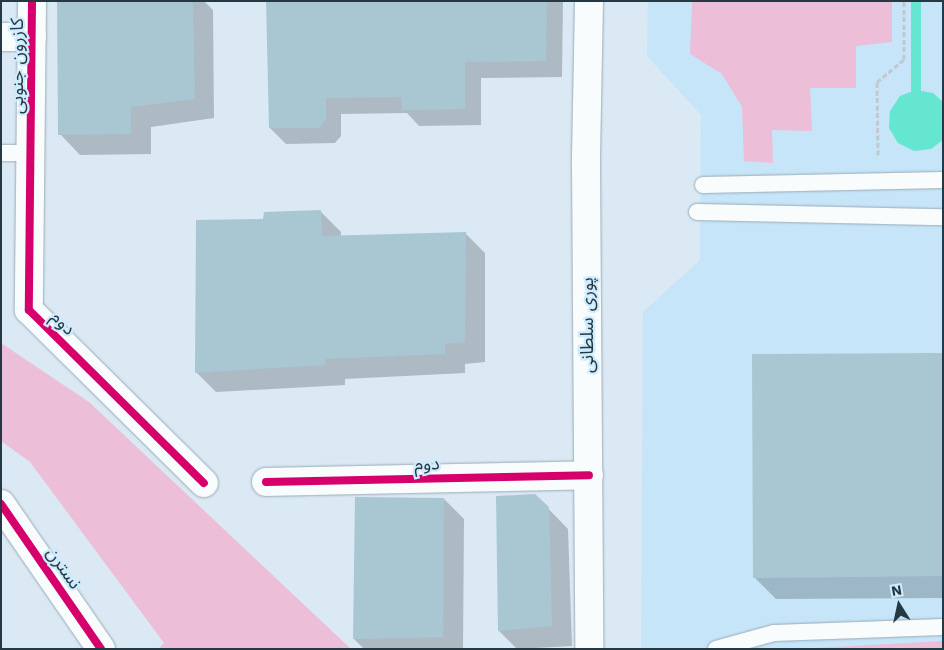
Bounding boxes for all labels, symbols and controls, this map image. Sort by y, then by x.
street label: کازرون جنوبی [6,18,28,114]
street label: پوری سلطانی [576,277,598,373]
street label: دوم [46,306,80,340]
street label: دوم [414,453,440,475]
street label: نسترن [42,543,86,593]
north arrow [874,580,924,630]
text: N [890,581,903,599]

